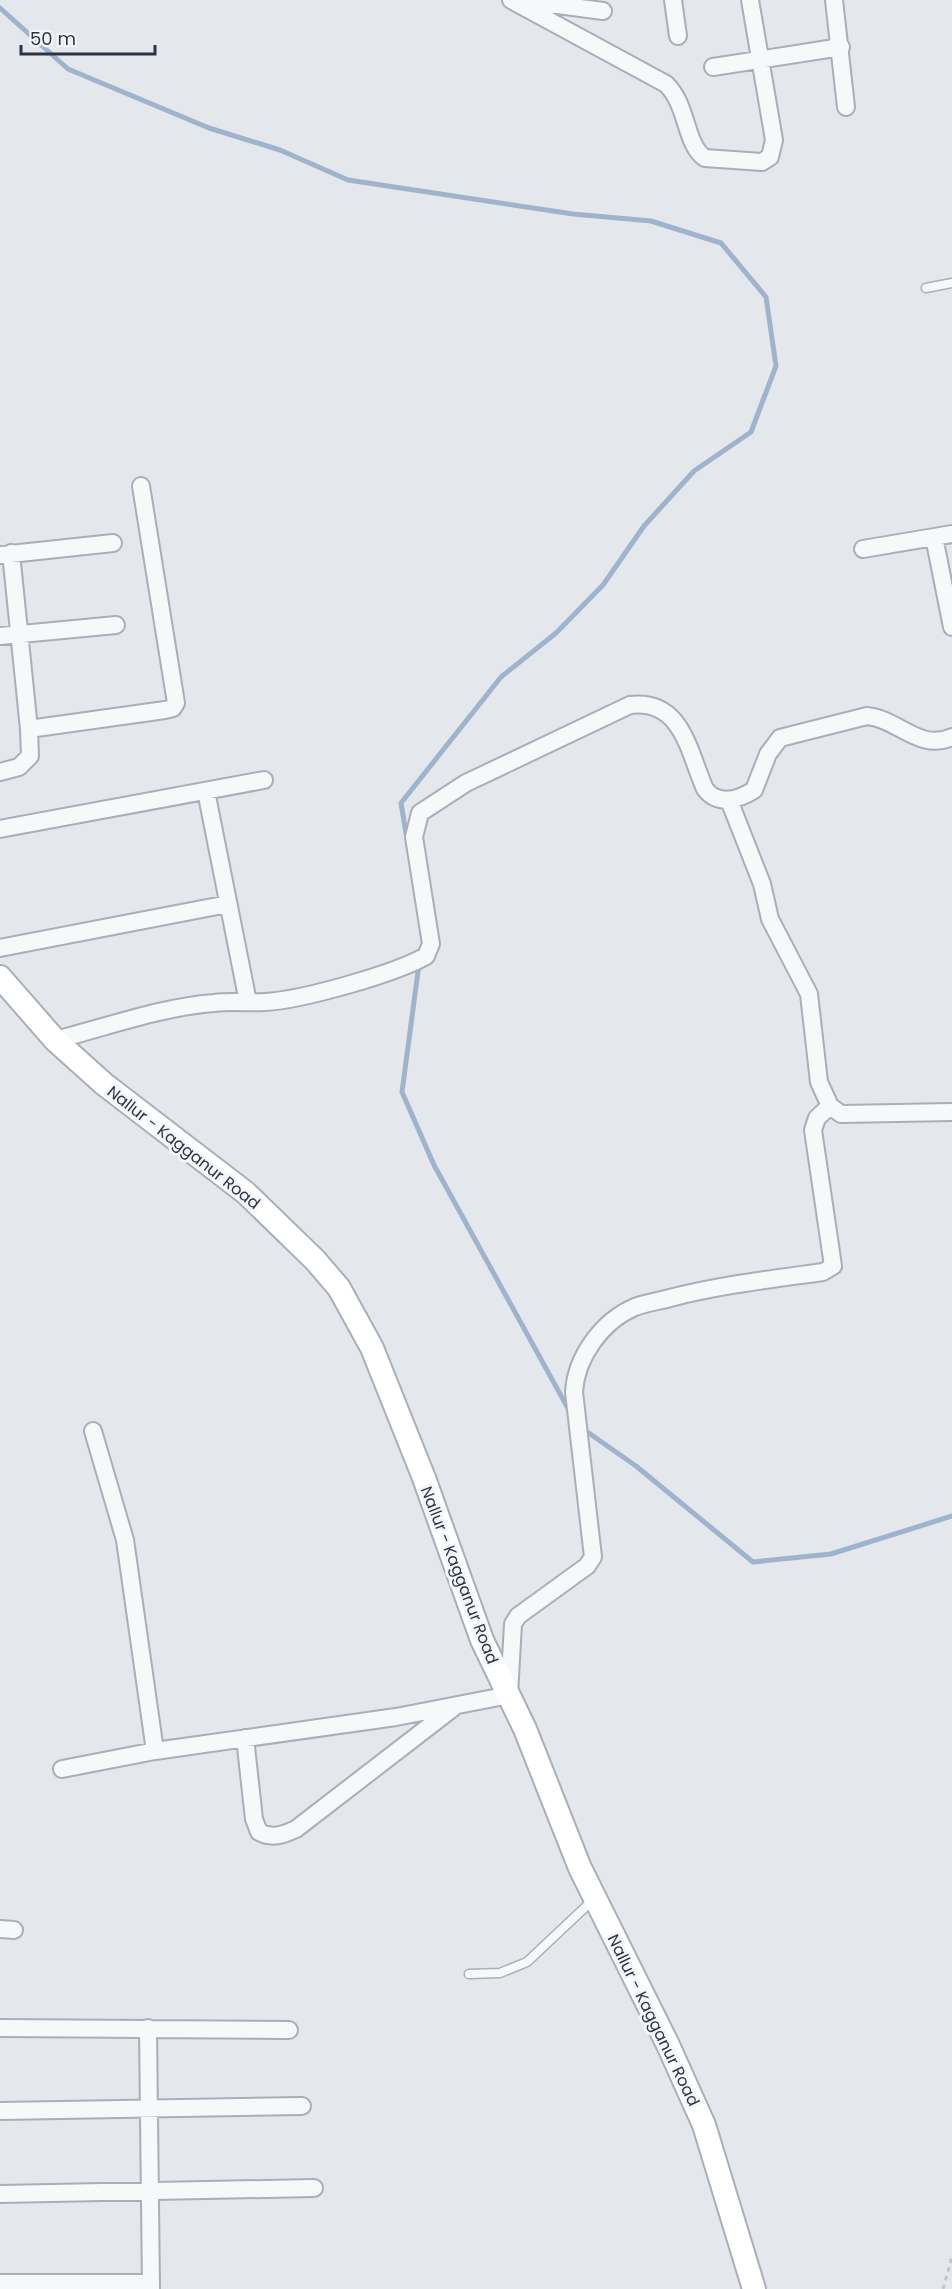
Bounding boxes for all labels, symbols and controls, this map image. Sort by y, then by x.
scale bar [21,18,154,56]
text: 50 m [30,26,76,51]
street label: Nallur - Kagganur Road [102,1080,265,1215]
street label: Nallur - Kagganur Road [415,1483,504,1667]
street label: Nallur - Kagganur Road [602,1930,705,2110]

